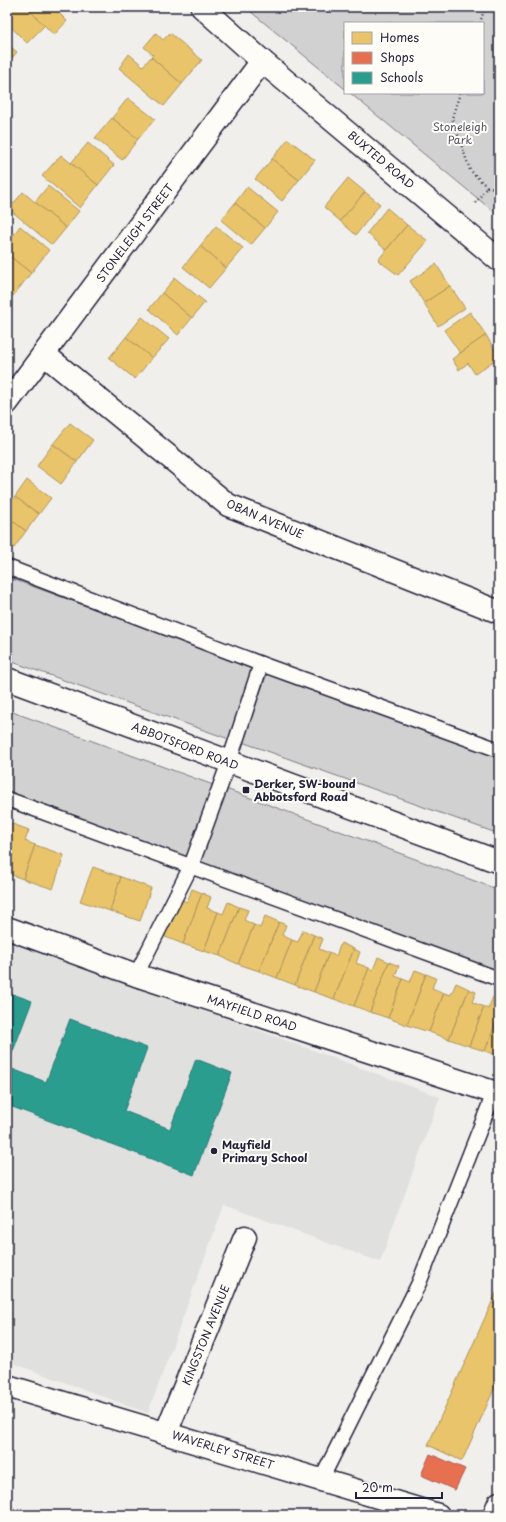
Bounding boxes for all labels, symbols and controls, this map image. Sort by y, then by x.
legend [344,22,484,94]
text: Homes [380,28,419,46]
text: Shops [380,48,415,66]
text: Schools [380,68,424,86]
park label: Stoneleigh Park [433,118,487,148]
street label: BUXTED ROAD [344,127,418,193]
street label: STONELEIGH STREET [92,179,178,286]
street label: OBAN AVENUE [224,495,307,543]
street label: ABBOTSFORD ROAD [129,717,241,774]
place label: Derker, SW-bound Abbotsford Road [253,775,356,805]
marker: Derker, SW-bound Abbotsford Road [241,785,251,795]
street label: MAYFIELD ROAD [205,990,299,1035]
place label: Mayfield Primary School [222,1136,307,1166]
marker: Mayfield Primary School [209,1146,219,1156]
street label: KINGSTON AVENUE [178,1282,234,1388]
street label: WAVERLEY STREET [170,1426,277,1473]
scale bar [356,1474,442,1500]
text: 20 m [362,1478,393,1496]

